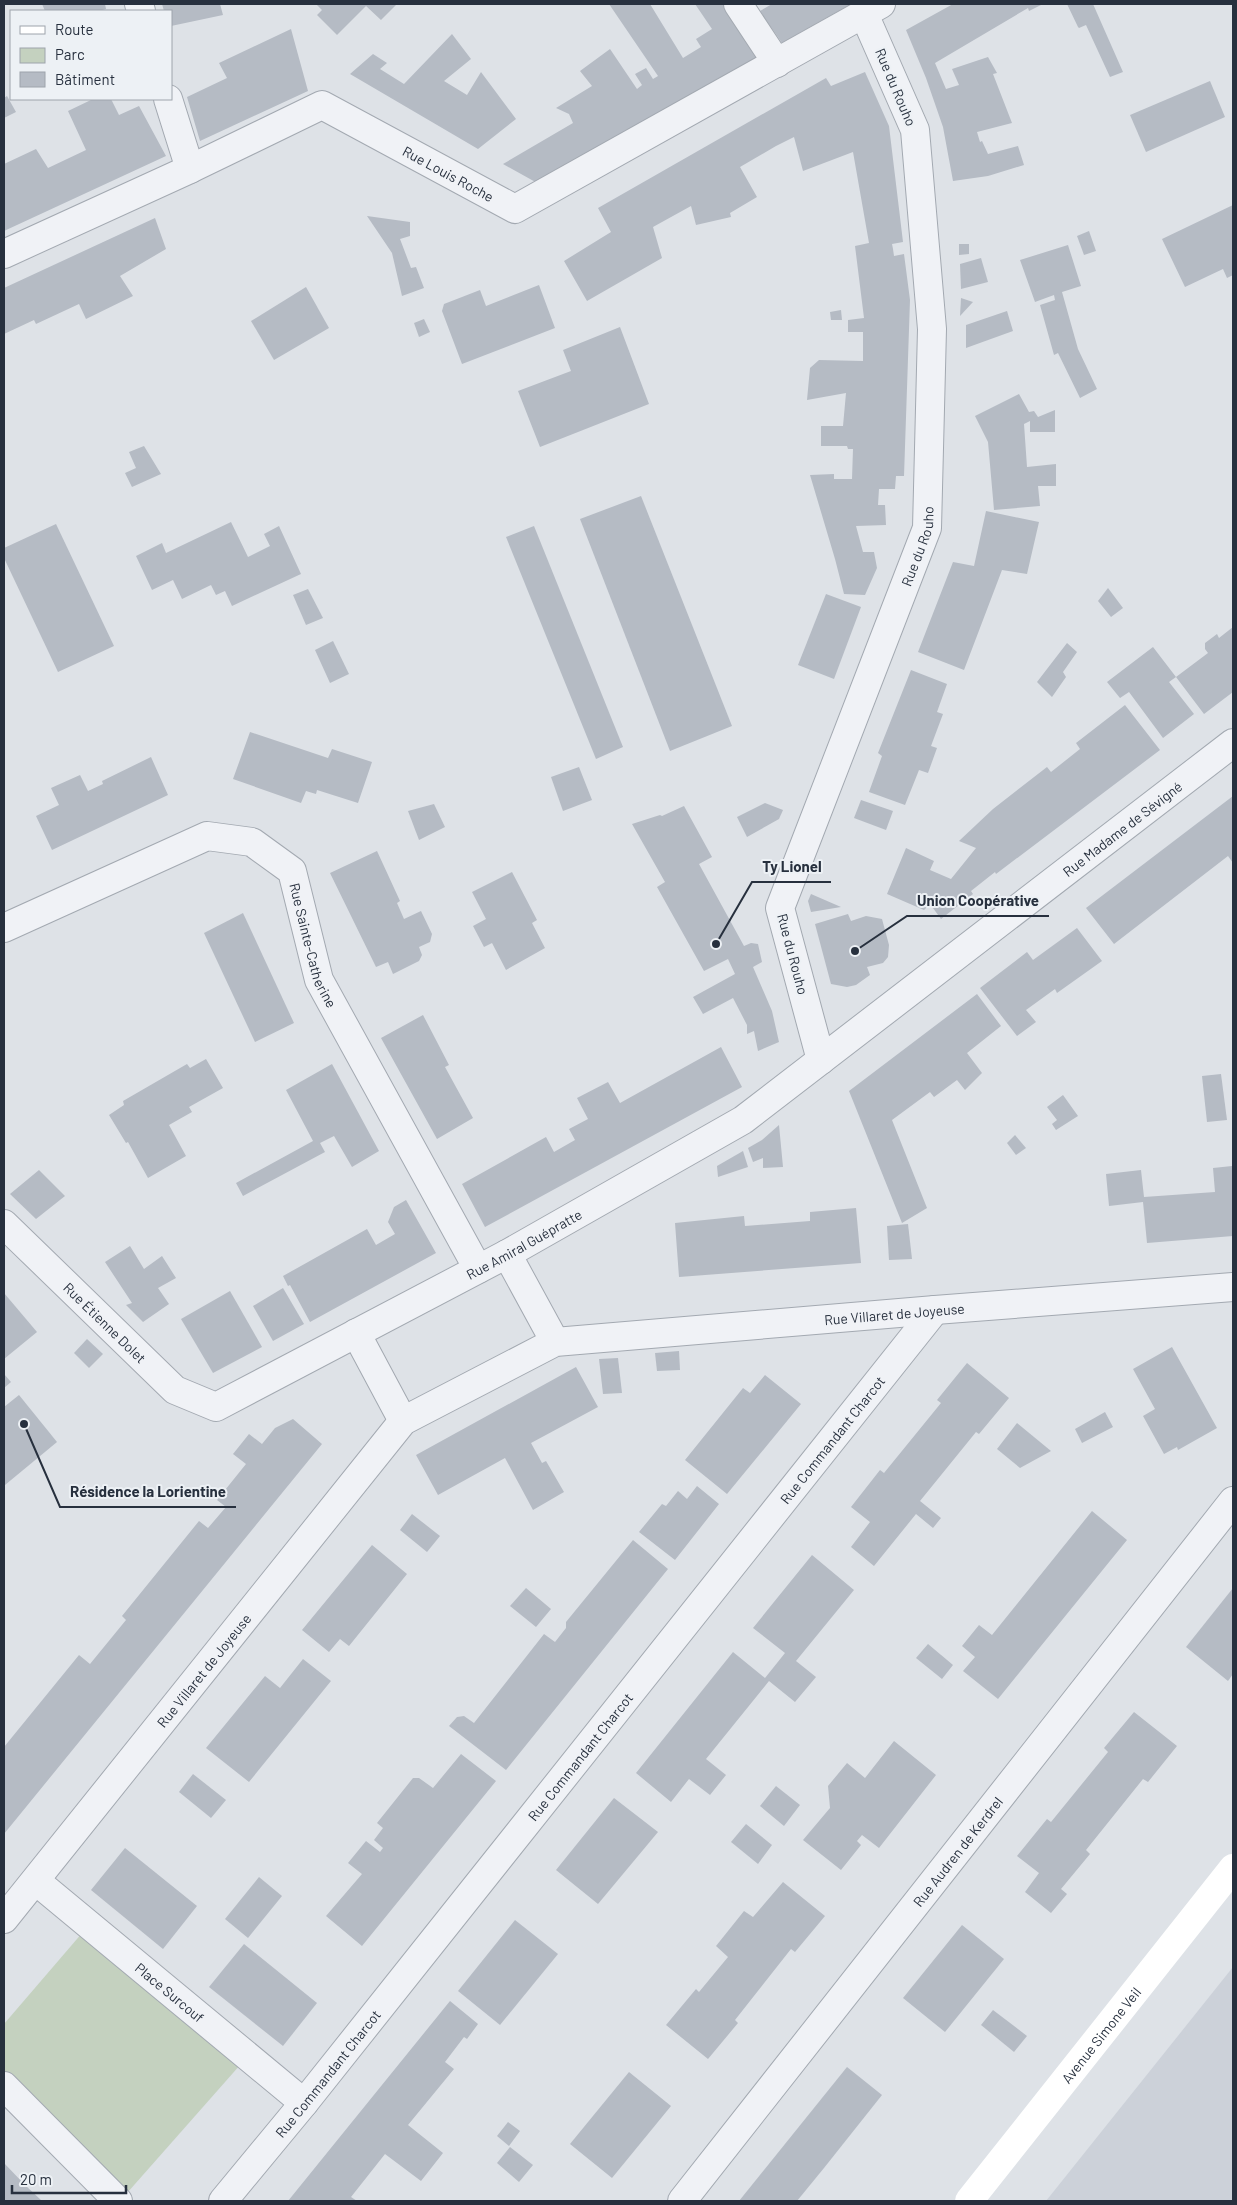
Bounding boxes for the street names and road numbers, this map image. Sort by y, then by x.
street label: Rue du Rouho [872,45,920,129]
street label: Rue Louis Roche [400,142,497,205]
street label: Rue du Rouho [897,506,936,588]
street label: Rue Madame de Sévigné [1059,777,1185,880]
street label: Rue Sainte-Catherine [287,881,341,1010]
street label: Rue du Rouho [774,912,812,996]
street label: Rue Amiral Guépratte [463,1205,584,1283]
street label: Rue Étienne Dolet [60,1278,150,1366]
street label: Rue Villaret de Joyeuse [823,1299,965,1328]
street label: Rue Commandant Charcot [776,1372,888,1507]
street label: Rue Villaret de Joyeuse [153,1610,254,1730]
street label: Rue Commandant Charcot [524,1689,636,1824]
street label: Rue Audren de Kerdrel [909,1793,1006,1910]
street label: Place Surcouf [132,1959,208,2025]
street label: Avenue Simone Veil [1057,1983,1144,2086]
street label: Rue Commandant Charcot [271,2006,384,2140]

